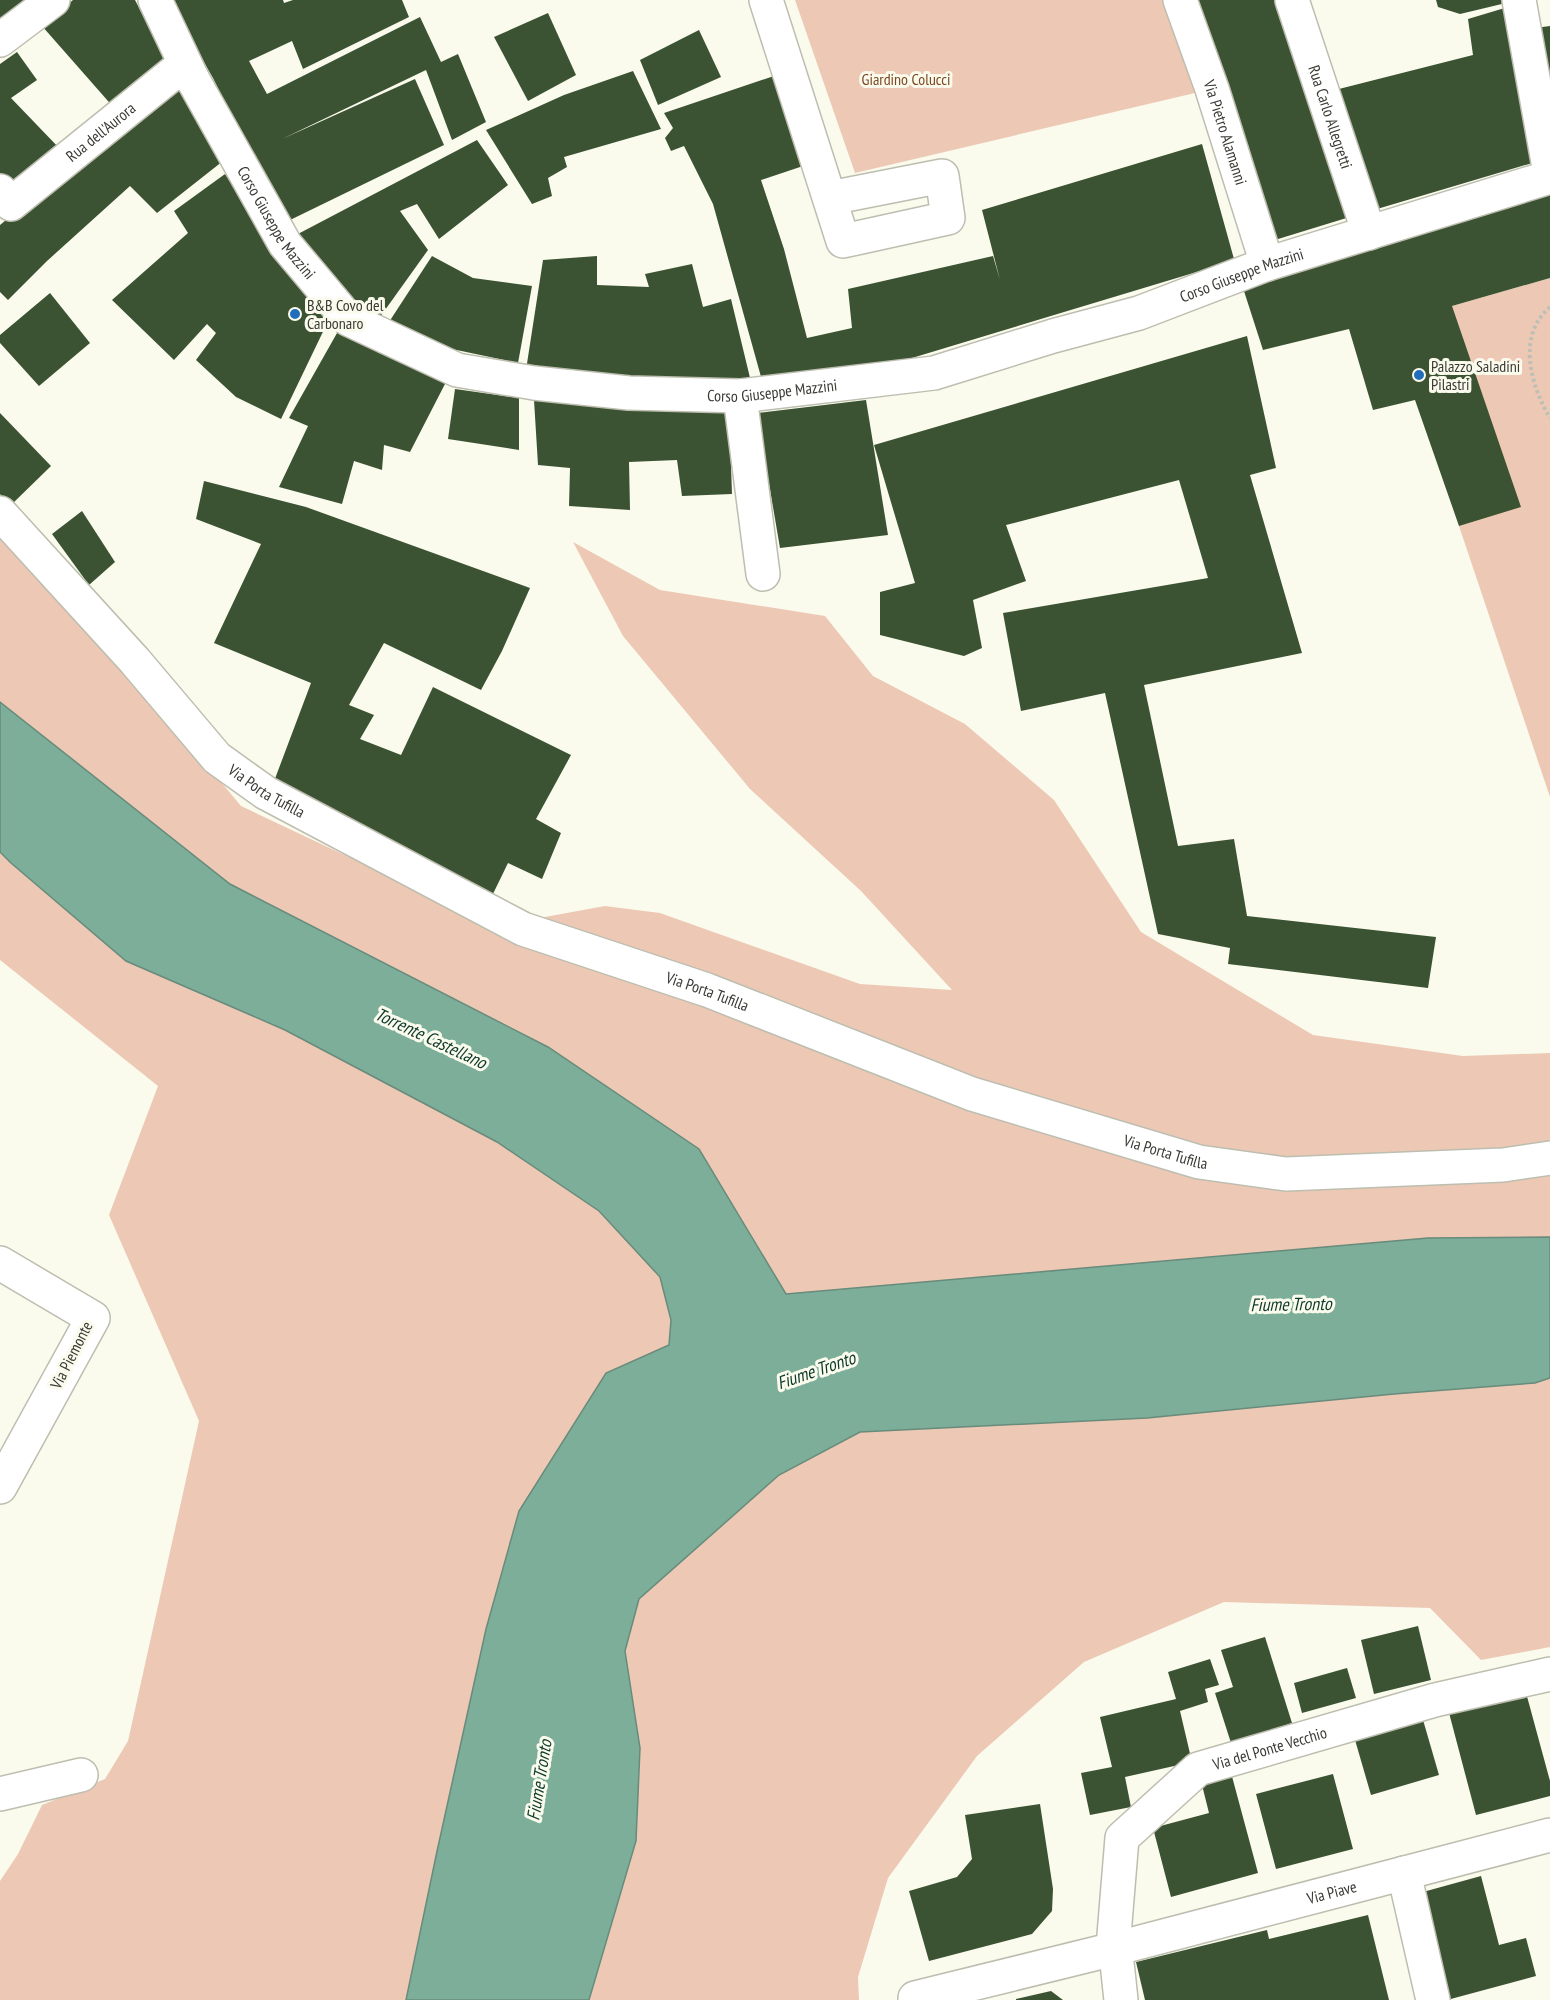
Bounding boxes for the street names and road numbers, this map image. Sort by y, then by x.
street label: Rua Carlo Allegretti [1304,62,1357,171]
street label: Via Pietro Alamanni [1199,76,1251,187]
street label: Rua dell'Aurora [62,98,139,166]
street label: Corso Giuseppe Mazzini [233,163,320,283]
street label: Corso Giuseppe Mazzini [1177,243,1306,307]
street label: Corso Giuseppe Mazzini [707,375,838,406]
street label: Via Porta Tufilla [224,759,308,822]
street label: Via Porta Tufilla [663,967,752,1015]
street label: Via Porta Tufilla [1120,1130,1209,1173]
street label: Via Piemonte [45,1318,97,1393]
street label: Via del Ponte Vecchio [1209,1722,1329,1774]
street label: Via Piave [1304,1876,1359,1908]

